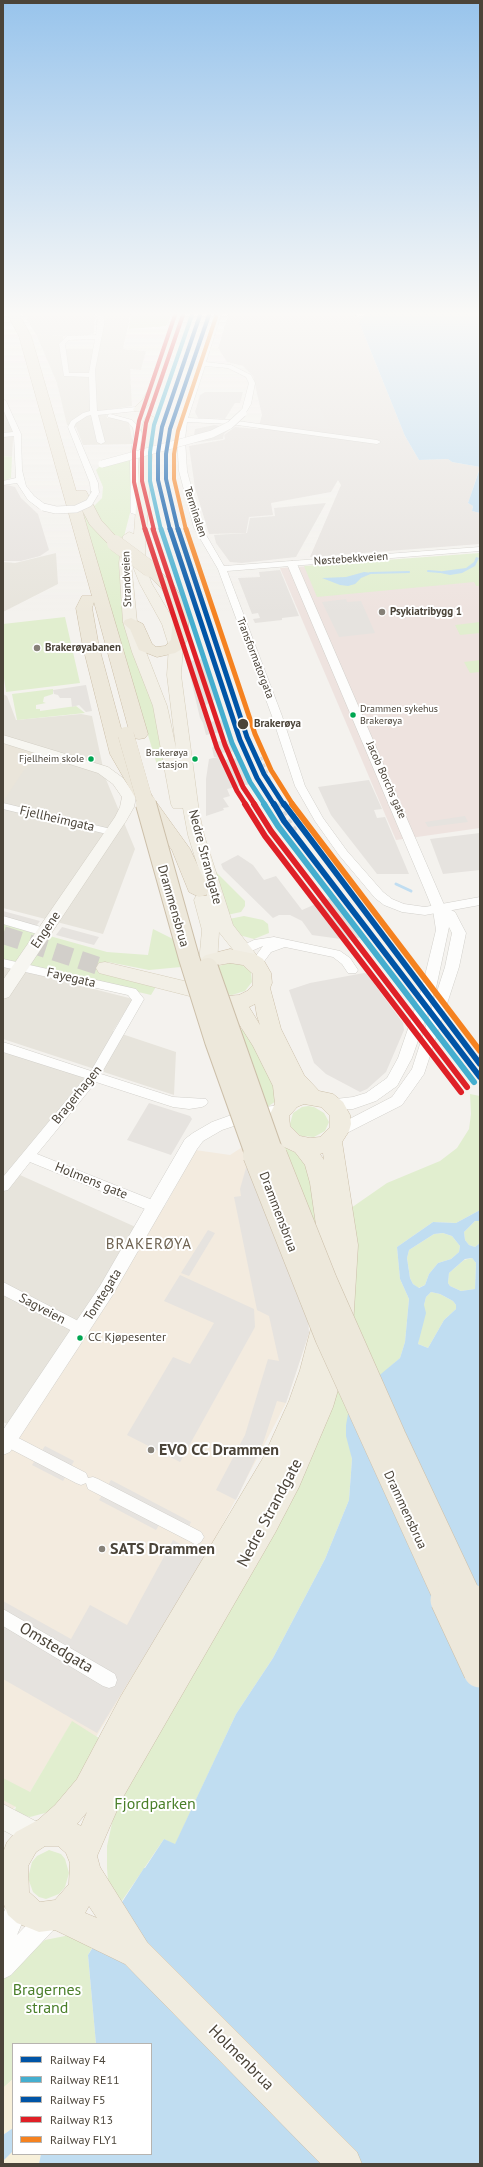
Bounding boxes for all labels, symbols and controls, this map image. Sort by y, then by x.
street label: Terminalen [181,485,209,539]
street label: Nøstebekkveien [313,550,389,568]
street label: Strandveien [119,551,135,607]
place label: Psykiatribygg 1 [390,605,462,619]
marker: Psykiatribygg 1 [377,607,387,617]
street label: Transformatorgata [233,615,277,701]
place label: Brakerøyabanen [45,641,121,655]
marker: Brakerøyabanen [32,643,42,653]
place label: Drammen sykehus Brakerøya [360,703,438,726]
marker: Drammen sykehus Brakerøya [348,710,358,720]
marker: Brakerøya [236,717,250,731]
place label: Brakerøya [254,717,301,731]
street label: Jacob Borchs gate [363,739,409,821]
place label: Brakerøya stasjon [146,747,188,770]
place label: Fjellheim skole [19,753,84,765]
marker: Fjellheim skole [86,754,96,764]
marker: Brakerøya stasjon [190,754,200,764]
street label: Fjellheimgata [18,803,96,835]
street label: Nedre Strandgate [185,808,225,906]
street label: Drammensbrua [154,863,192,949]
street label: Engene [28,908,64,952]
street label: Fayegata [45,965,97,991]
street label: Bragerhagen [49,1063,105,1127]
street label: Holmens gate [52,1159,130,1203]
street label: Drammensbrua [256,1170,300,1254]
district label: BRAKERØYA [106,1236,192,1254]
street label: Tomtegata [81,1266,125,1324]
street label: Sagveien [16,1290,68,1328]
place label: CC Kjøpesenter [88,1331,166,1345]
marker: CC Kjøpesenter [75,1333,85,1343]
place label: EVO CC Drammen [159,1440,279,1460]
marker: EVO CC Drammen [146,1445,156,1455]
street label: Nedre Strandgate [233,1456,307,1570]
street label: Drammensbrua [380,1468,430,1552]
place label: SATS Drammen [110,1539,215,1559]
marker: SATS Drammen [97,1544,107,1554]
street label: Omstedgata [16,1619,96,1677]
park label: Fjordparken [114,1794,196,1814]
park label: Bragernes strand [13,1980,81,2018]
street label: Holmenbrua [204,2021,278,2095]
legend [12,2043,152,2155]
text: Railway F4 [50,2052,106,2067]
text: Railway RE11 [50,2072,119,2087]
text: Railway F5 [50,2092,106,2107]
text: Railway R13 [50,2112,113,2127]
text: Railway FLY1 [50,2132,117,2147]

